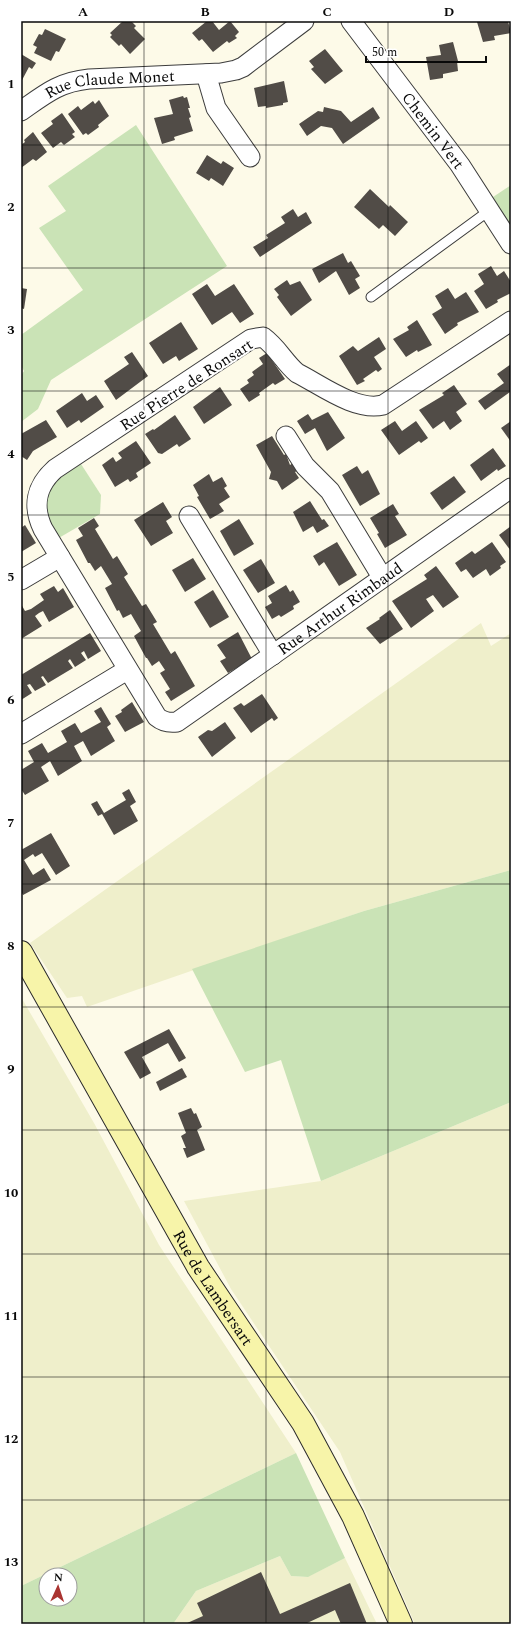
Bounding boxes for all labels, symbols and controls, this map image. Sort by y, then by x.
text: A [78,2,88,22]
text: B [200,2,210,22]
text: C [322,2,332,22]
text: D [444,2,454,22]
scale bar [366,38,486,64]
text: 50 m [372,43,397,62]
street label: Rue Claude Monet [40,64,176,105]
text: 1 [7,74,15,94]
street label: Chemin Vert [396,87,470,175]
text: 2 [7,197,15,217]
text: 3 [7,320,15,340]
street label: Rue Pierre de Ronsart [115,332,258,437]
text: 4 [7,444,15,464]
street label: Rue Arthur Rimbaud [273,557,408,661]
text: 5 [7,567,15,587]
text: 6 [7,690,15,710]
text: 7 [7,813,15,833]
text: 8 [7,936,15,956]
text: 9 [7,1059,15,1079]
text: 10 [4,1183,18,1203]
street label: Rue de Lambersart [167,1226,259,1351]
text: 11 [4,1306,18,1326]
text: 12 [4,1429,18,1449]
text: 13 [4,1552,18,1572]
north arrow [38,1567,78,1607]
text: N [54,1569,63,1586]

